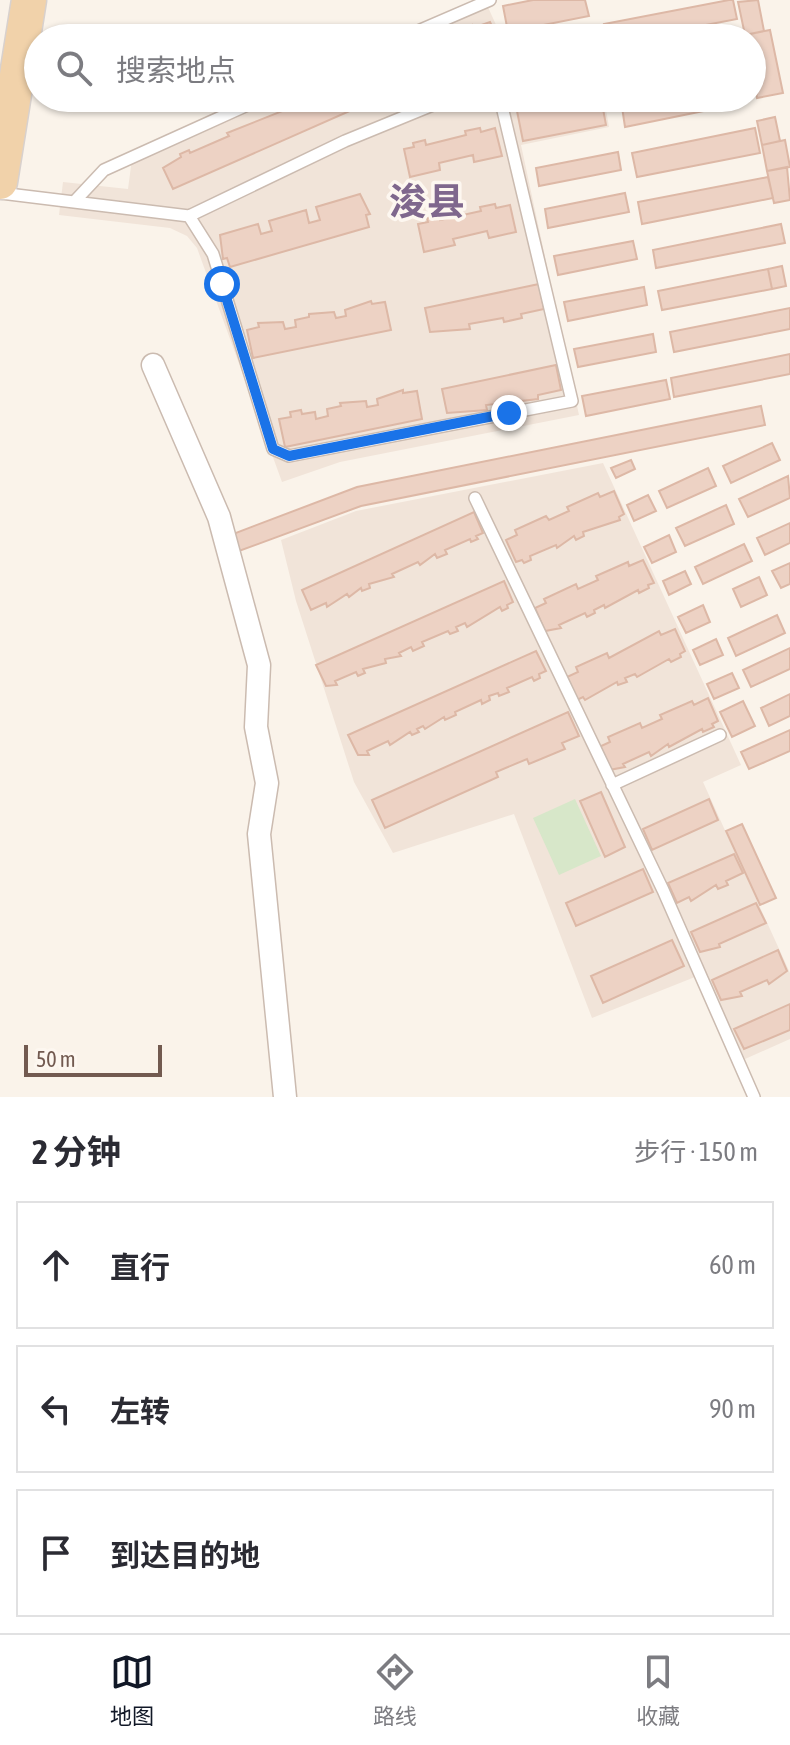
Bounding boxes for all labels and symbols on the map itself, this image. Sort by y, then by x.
district label: 浚县 [389,180,465,223]
route start [204,266,240,302]
route end [491,395,527,431]
scale bar [24,1041,162,1077]

